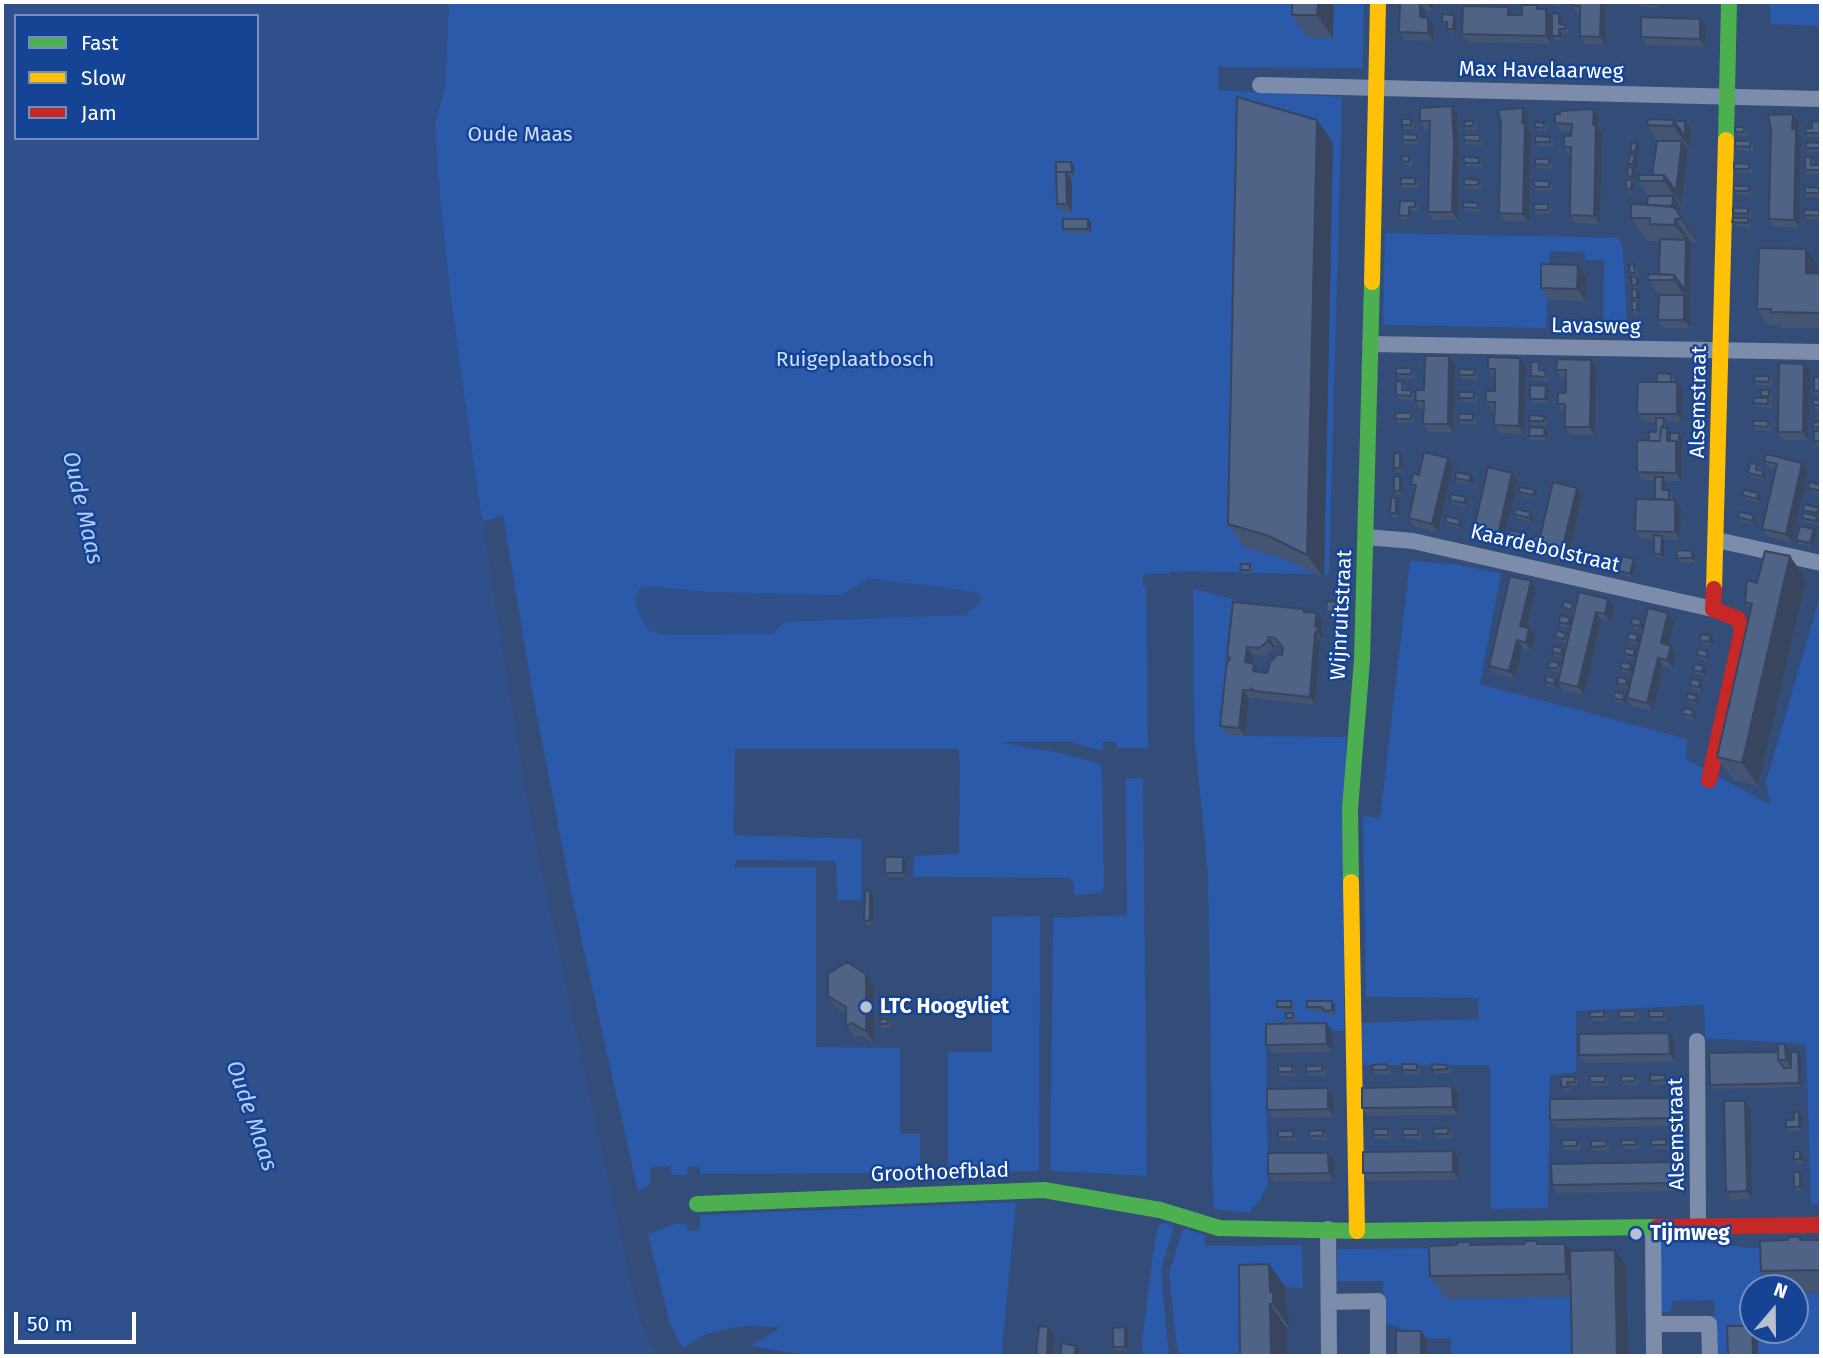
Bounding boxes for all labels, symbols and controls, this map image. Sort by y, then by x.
legend [14,14,259,140]
text: Fast [81,30,119,56]
street label: Max Havelaarweg [1458,57,1624,85]
text: Slow [81,65,126,91]
text: Jam [81,100,117,126]
park label: Oude Maas [468,122,572,148]
street label: Lavasweg [1551,314,1641,340]
street label: Alsemstraat [1685,346,1713,458]
park label: Ruigeplaatbosch [776,347,934,373]
water label: Oude Maas [56,449,108,567]
street label: Kaardebolstraat [1468,520,1622,578]
street label: Wijnruitstraat [1326,549,1358,681]
place label: LTC Hoogvliet [880,994,1009,1020]
marker: LTC Hoogvliet [858,999,874,1015]
water label: Oude Maas [219,1057,283,1175]
street label: Alsemstraat [1663,1078,1691,1190]
street label: Groothoefblad [870,1158,1010,1188]
place label: Tijmweg [1650,1221,1730,1247]
marker: Tijmweg [1628,1226,1644,1242]
north arrow [1739,1274,1809,1344]
text: N [1771,1278,1791,1304]
scale bar [18,1298,140,1342]
text: 50 m [27,1311,73,1337]

